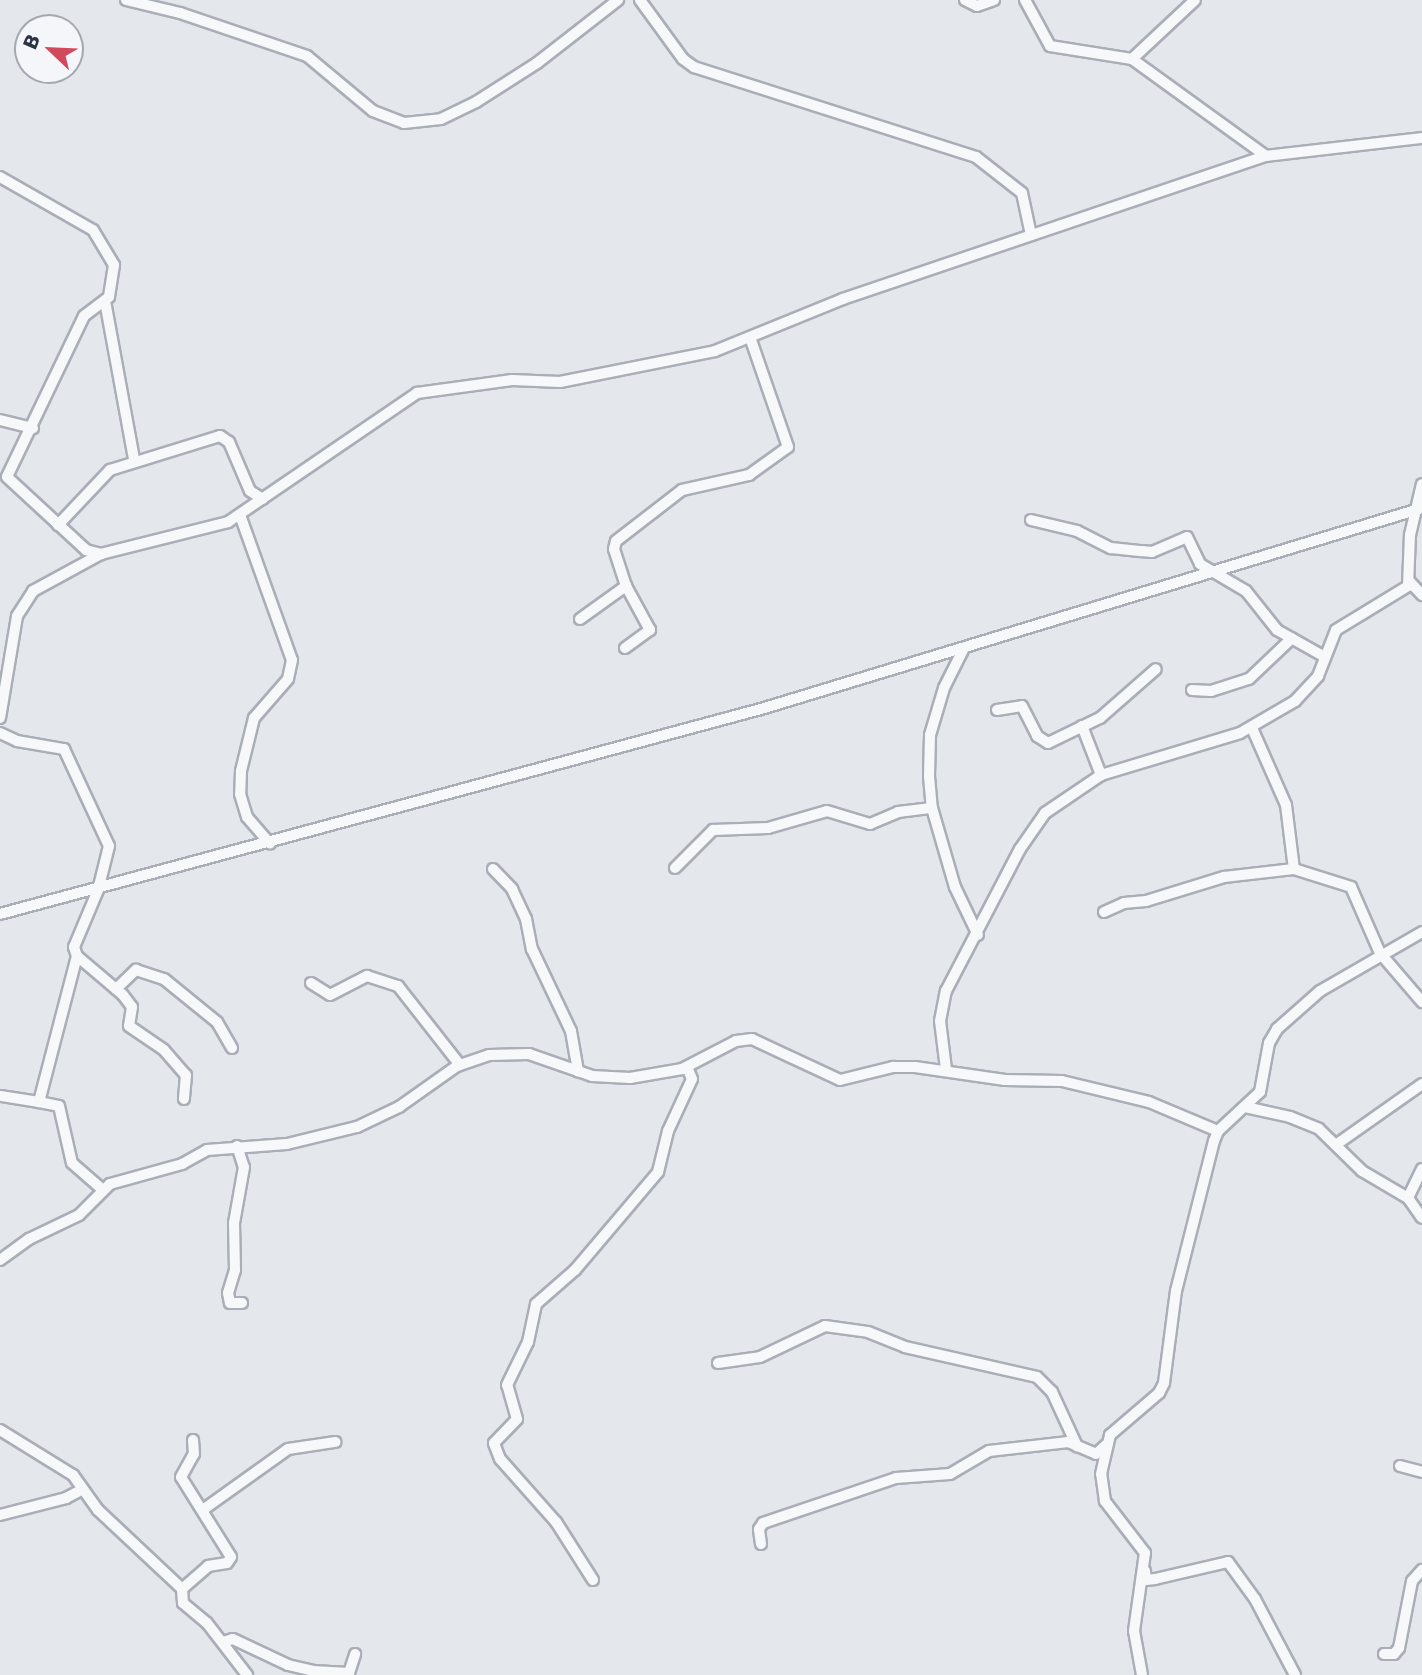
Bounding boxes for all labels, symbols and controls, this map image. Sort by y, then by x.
north arrow [14,14,84,84]
text: B [19,31,44,53]

